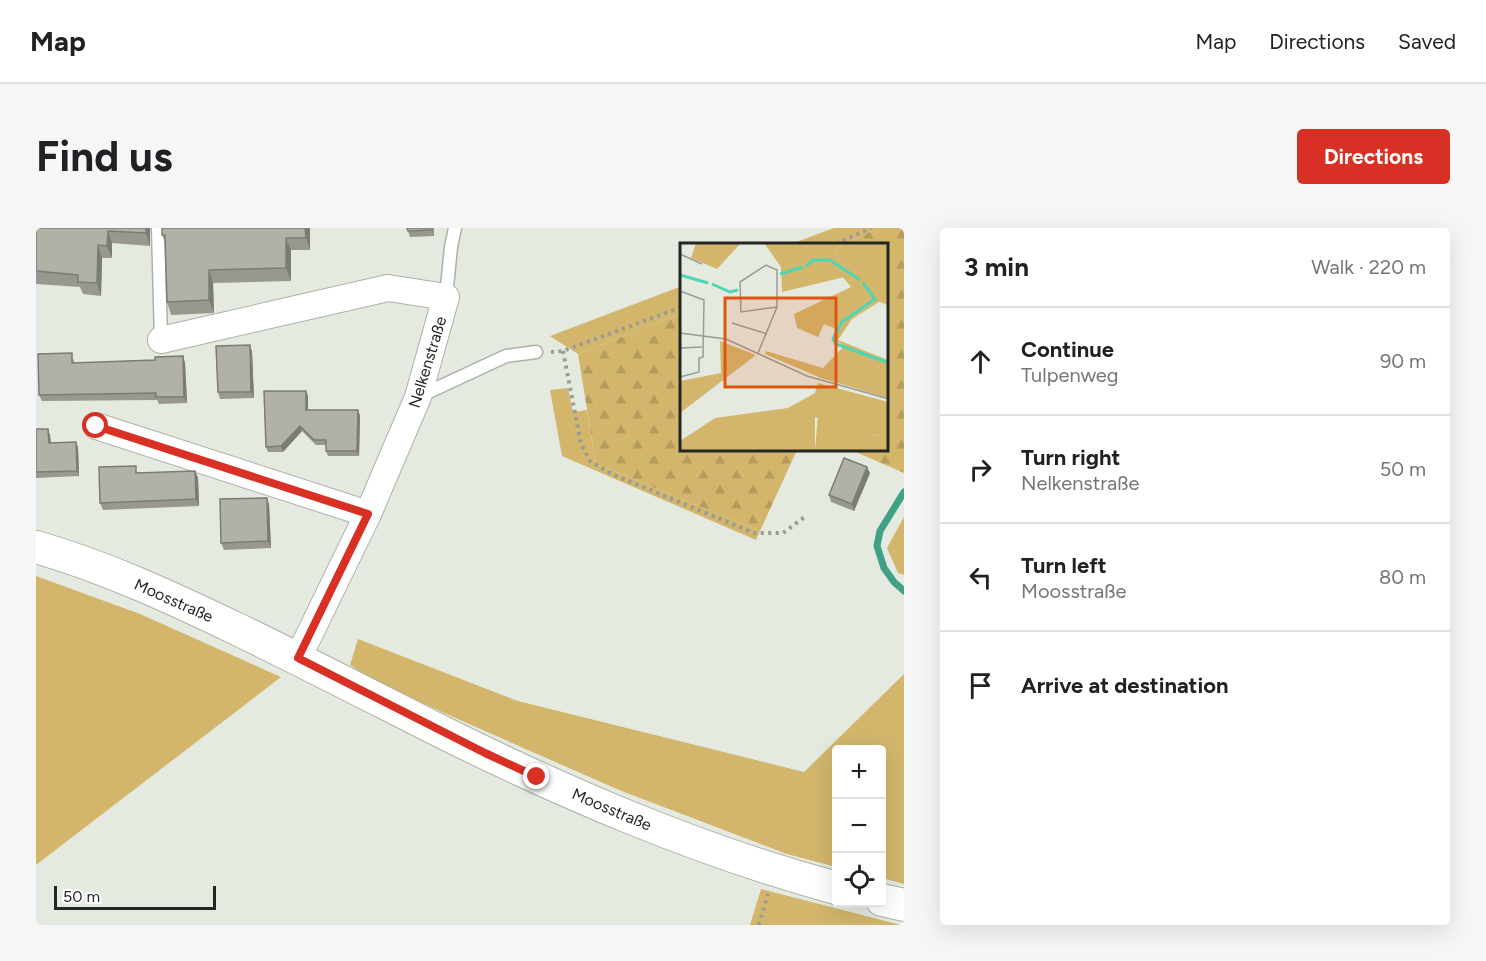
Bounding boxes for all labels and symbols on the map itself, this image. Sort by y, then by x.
inset map [680,243,889,452]
street label: Nelkenstraße [405,314,450,410]
route start [82,412,108,438]
street label: Moosstraße [131,575,216,626]
route end [523,763,549,789]
street label: Moosstraße [569,784,655,835]
scale bar [54,883,216,910]

